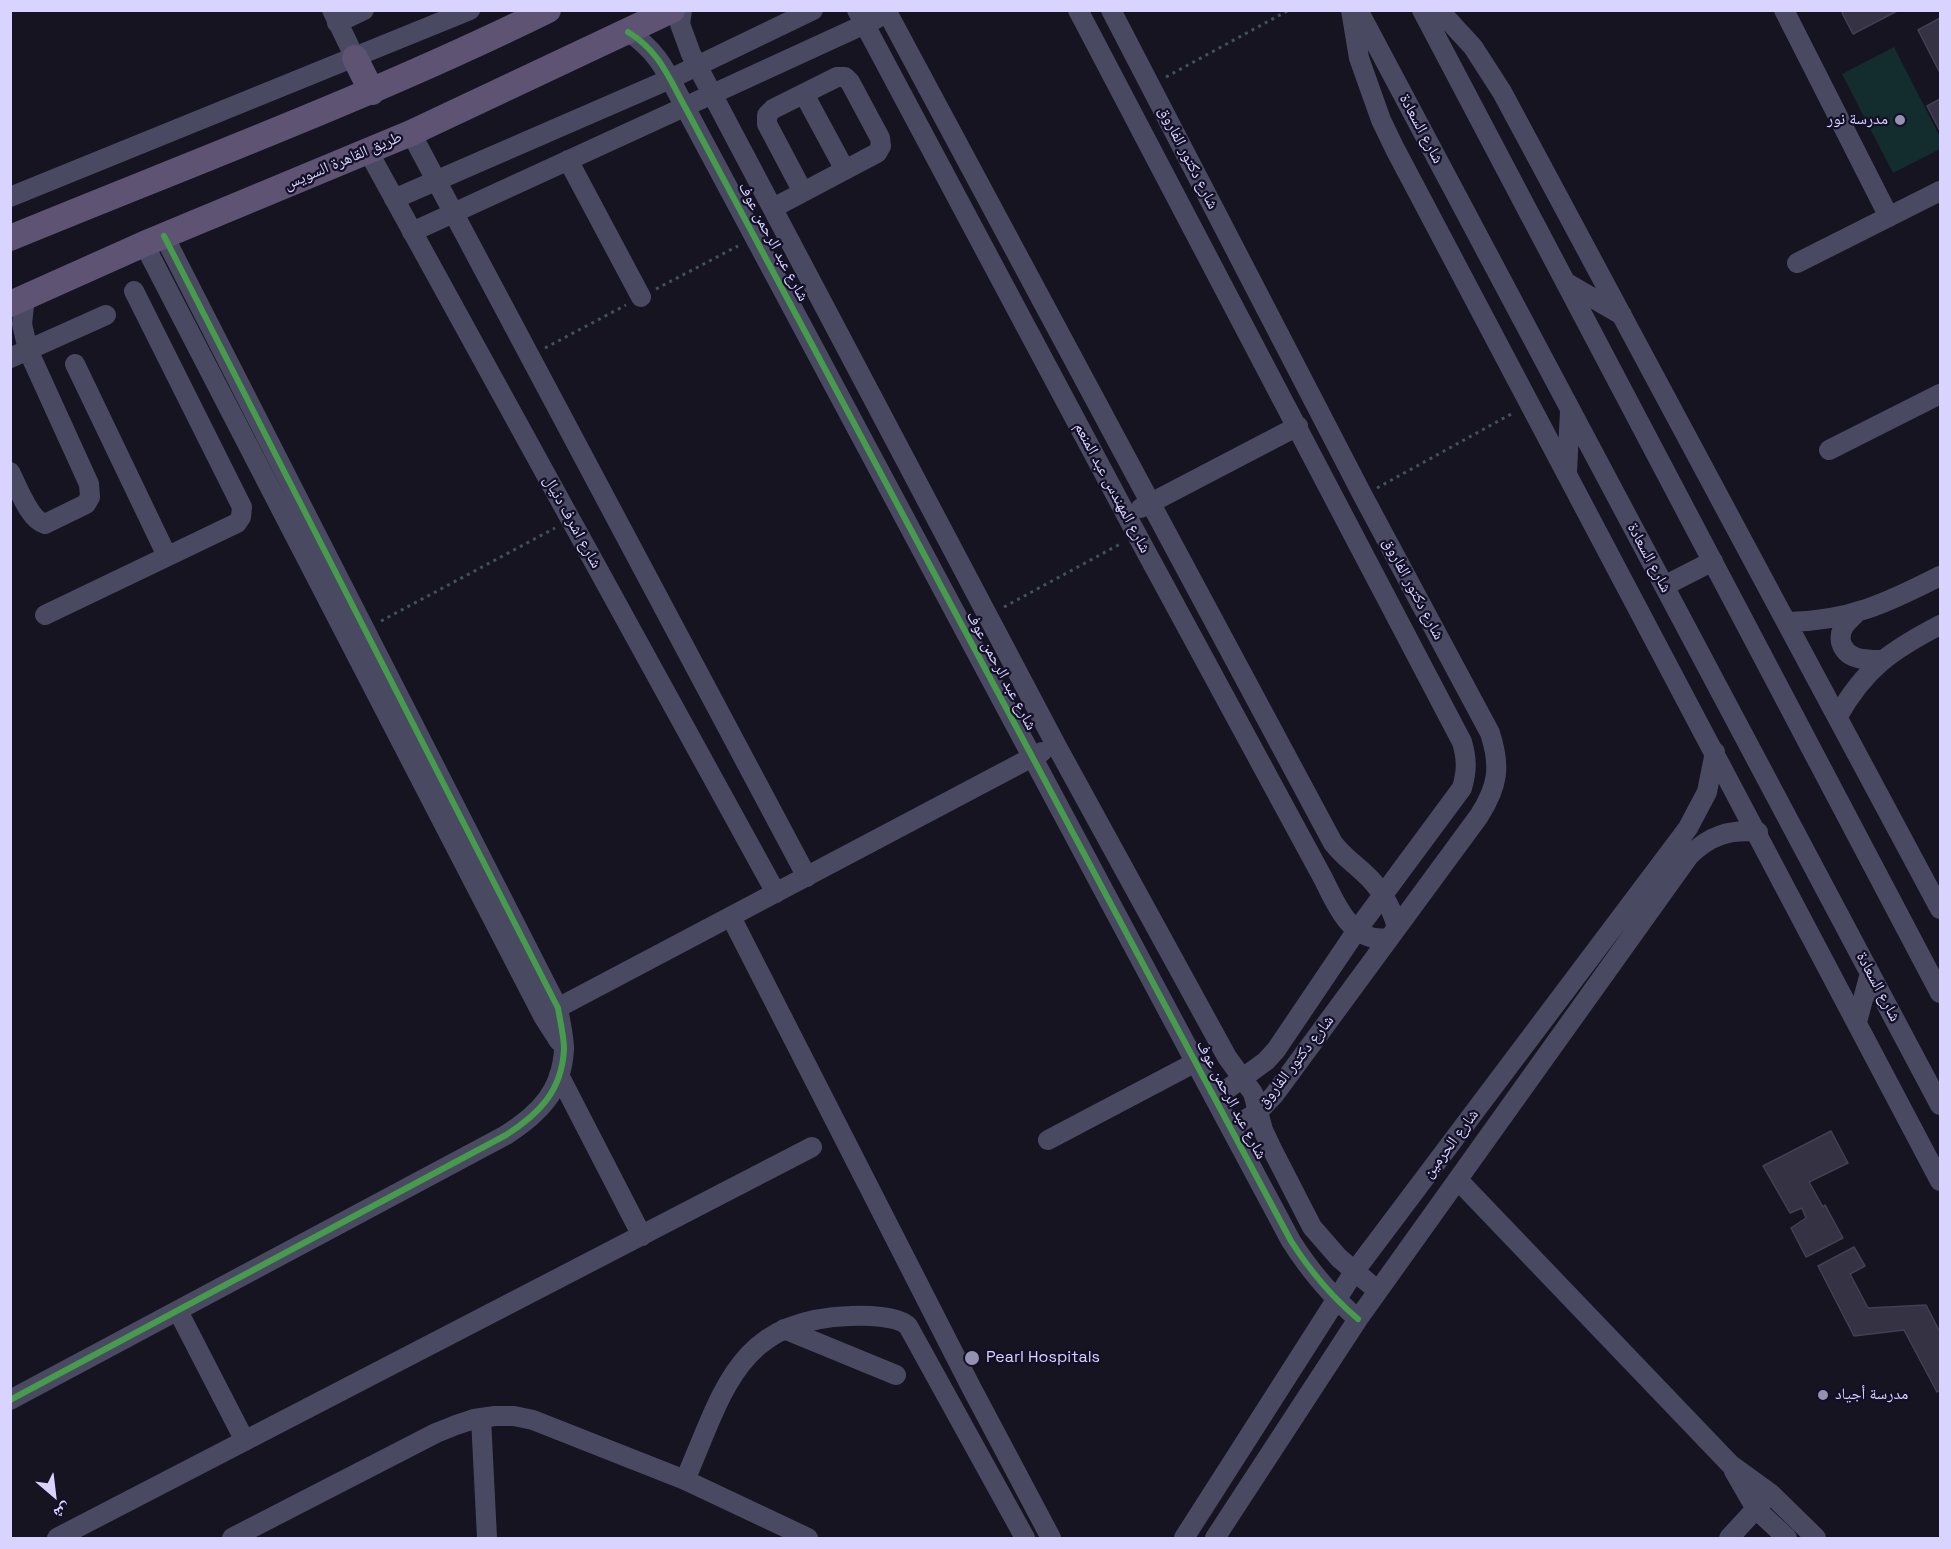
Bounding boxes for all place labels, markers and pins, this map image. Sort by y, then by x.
place label: مدرسة نور [1827,110,1888,130]
marker: مدرسة نور [1893,113,1907,127]
place label: Pearl Hospitals [986,1348,1100,1368]
marker: Pearl Hospitals [963,1349,981,1367]
place label: مدرسة أجياد [1835,1385,1908,1405]
marker: مدرسة أجياد [1816,1388,1830,1402]

